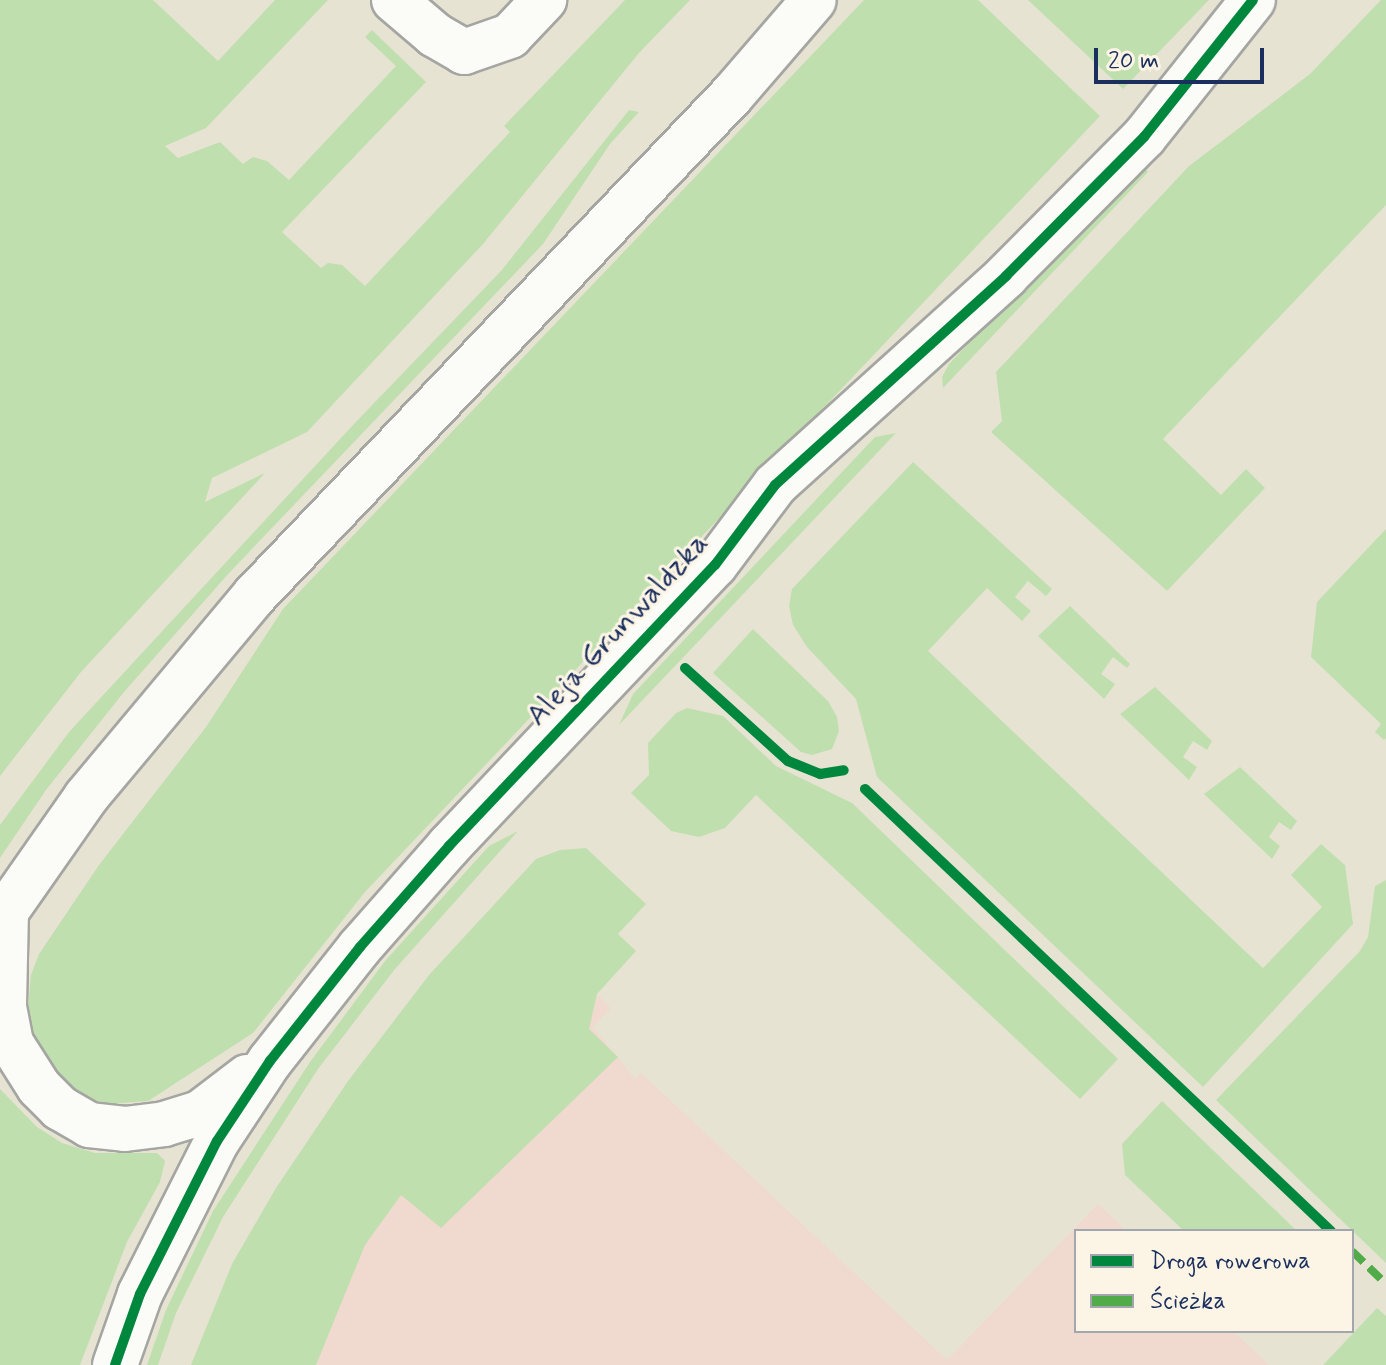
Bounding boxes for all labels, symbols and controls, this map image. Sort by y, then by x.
scale bar [1098,32,1268,82]
text: 20 m [1108,46,1159,77]
street label: Aleja Grunwaldzka [518,525,718,735]
legend [1074,1229,1354,1333]
text: Droga rowerowa [1150,1246,1311,1277]
text: Ścieżka [1150,1286,1226,1317]

